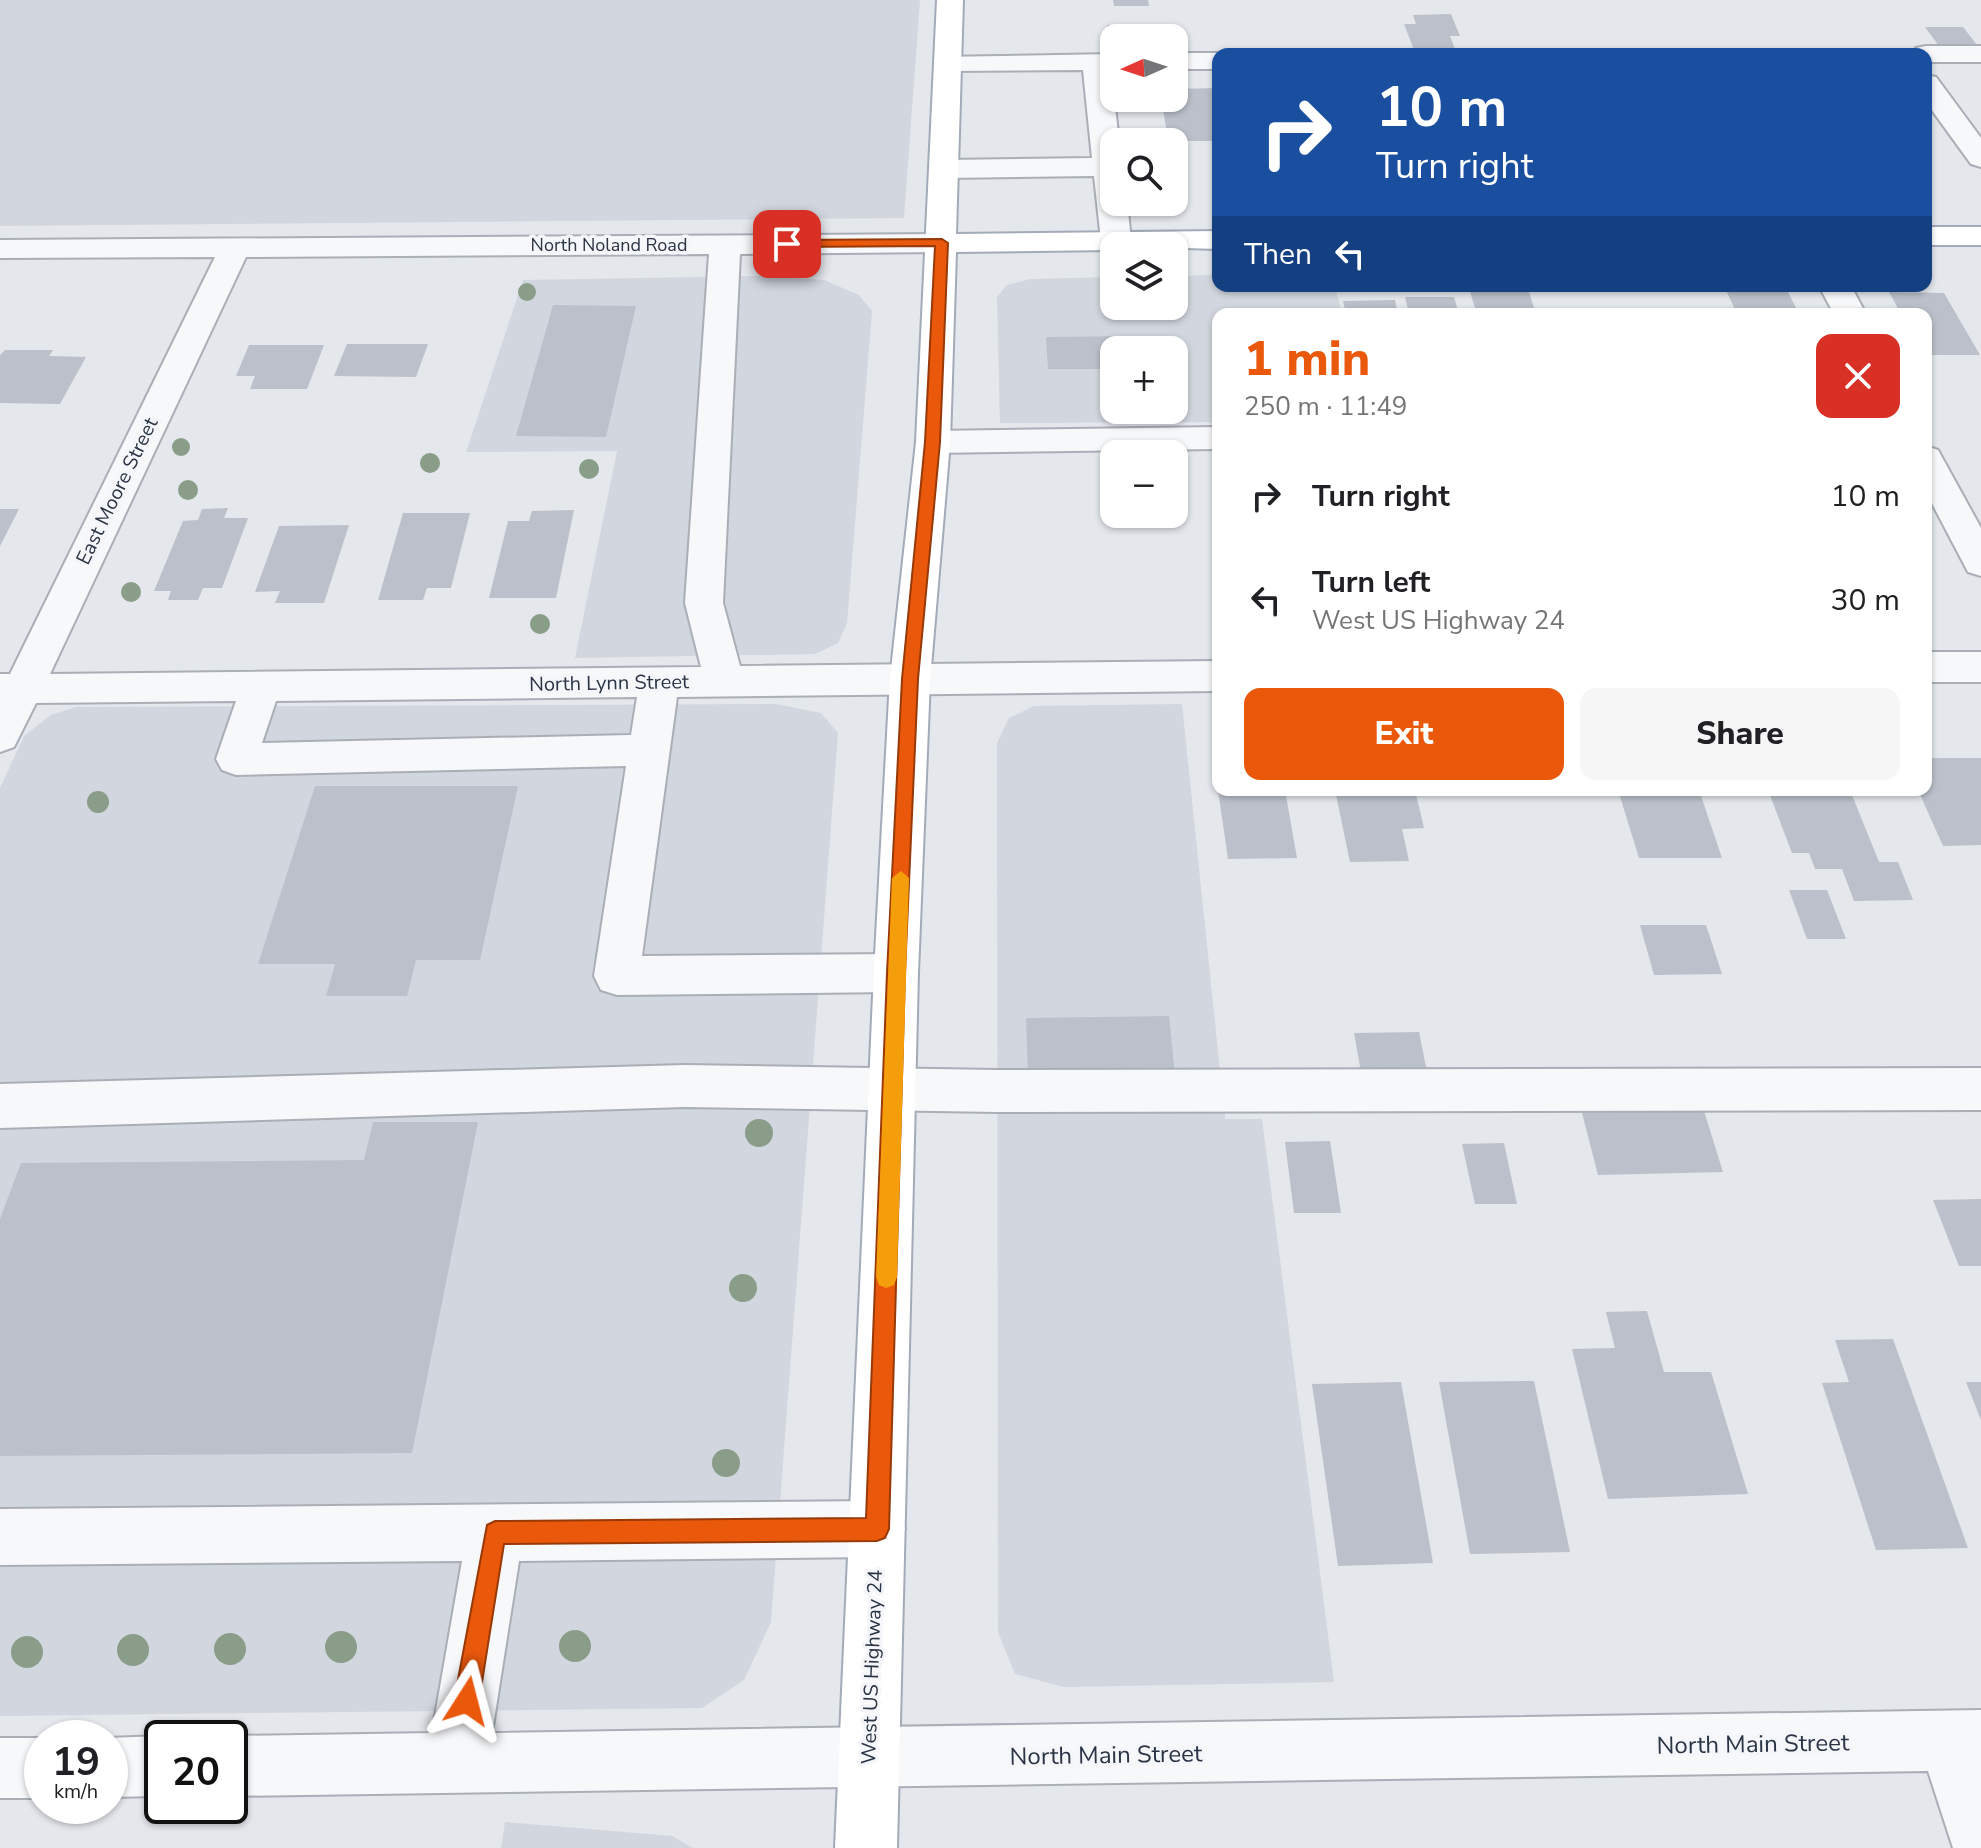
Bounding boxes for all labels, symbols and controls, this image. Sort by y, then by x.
north arrow [1100,24,1188,112]
map controls [1100,24,1188,528]
text: 10 m [1376,69,1507,146]
icon: right [1244,80,1348,184]
button: search [1100,128,1188,216]
text: Turn right [1376,142,1533,191]
pin [753,210,821,278]
icon: arrive [765,222,809,266]
button: layers [1100,232,1188,320]
icon: left [1328,232,1372,276]
street label: North Noland Road [531,233,687,257]
text: Then [1244,234,1312,275]
text: 1 min [1244,326,1370,392]
button: close [1816,334,1900,418]
button: + [1100,336,1188,424]
text: 250 m · 11:49 [1244,389,1407,424]
street label: East Moore Street [70,412,165,569]
button: − [1100,440,1188,528]
icon: right [1244,474,1288,518]
text: Turn right [1312,476,1450,517]
text: 10 m [1831,476,1900,517]
text: Turn left [1312,562,1430,603]
icon: left [1244,578,1288,622]
text: 30 m [1831,580,1900,621]
text: West US Highway 24 [1312,603,1565,638]
street label: North Lynn Street [529,668,690,698]
button: Exit [1244,688,1564,780]
button: Share [1580,688,1900,780]
street label: West US Highway 24 [855,1569,889,1765]
position arrow [425,1659,509,1743]
speed limit sign: 20 [144,1720,248,1824]
street label: North Main Street [1656,1726,1850,1762]
text: 19 [52,1735,100,1789]
street label: North Main Street [1009,1737,1203,1773]
text: km/h [54,1778,98,1805]

